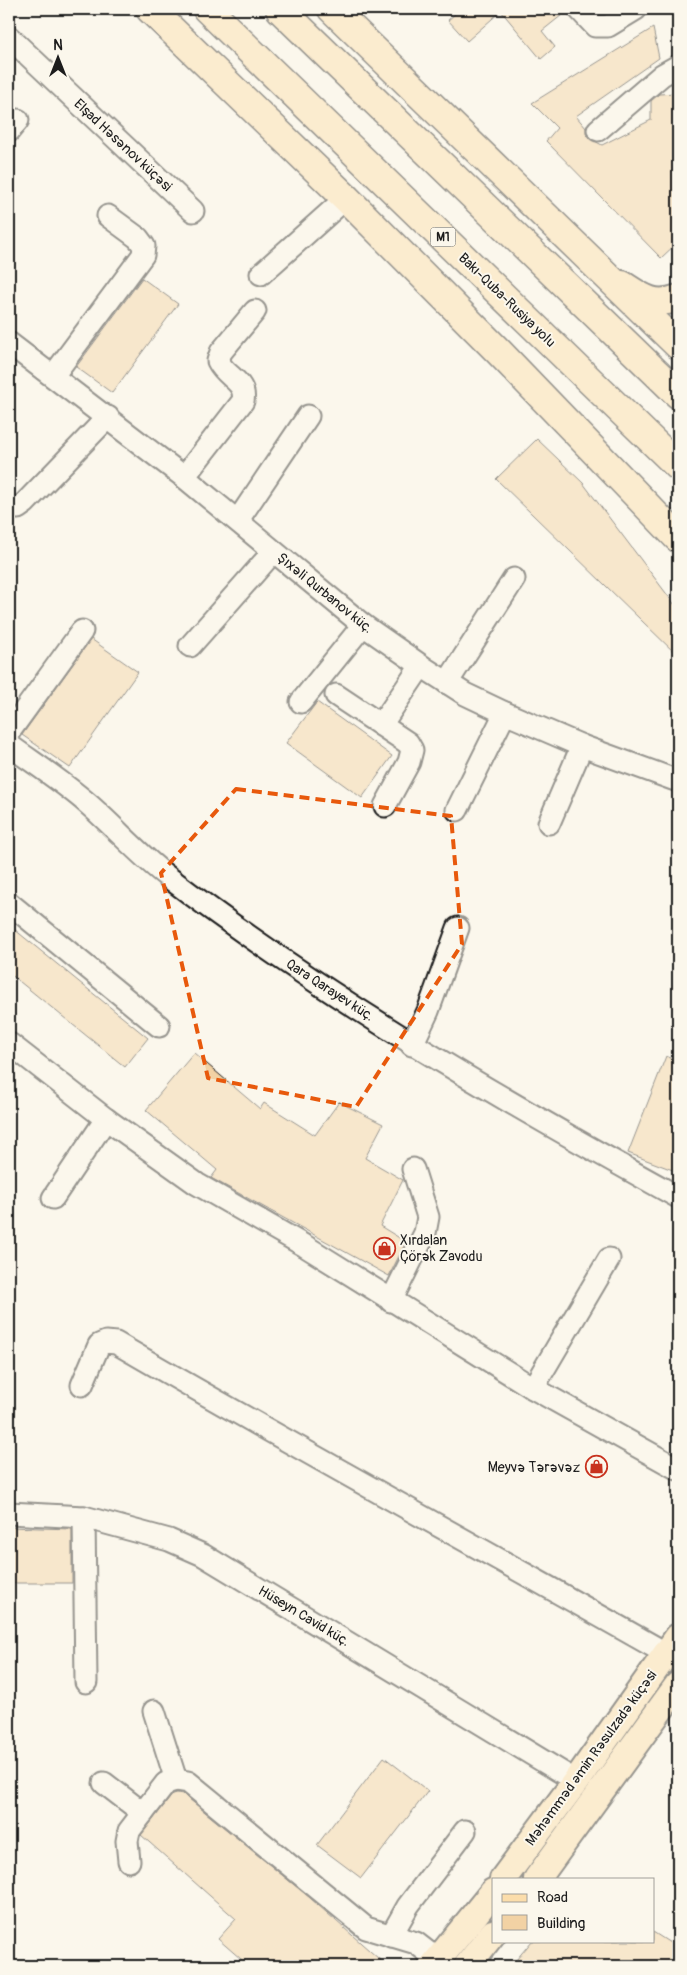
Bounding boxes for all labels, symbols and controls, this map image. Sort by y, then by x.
north arrow [32,32,82,82]
text: N [53,37,63,54]
street label: Elşad Həsənov küçəsi [70,95,176,195]
road number: M1 [430,228,456,246]
street label: Bakı-Quba-Rusiya yolu [455,249,559,351]
street label: Şıxəli Qurbanov küç. [274,549,376,637]
street label: Qara Qarayev küç. [283,955,377,1025]
place label: Xırdalan Çörək Zavodu [400,1232,483,1265]
shop icon: Xırdalan Çörək Zavodu [372,1236,396,1260]
shop icon: Meyvə Tərəvəz [584,1455,608,1479]
place label: Meyvə Tərəvəz [488,1459,580,1476]
street label: Hüseyn Cavid küç. [255,1582,353,1650]
street label: Məhəmməd Əmin Rəsulzadə küçəsi [522,1667,661,1849]
legend [492,1878,654,1942]
text: Road [537,1888,568,1907]
text: Building [537,1914,585,1933]

